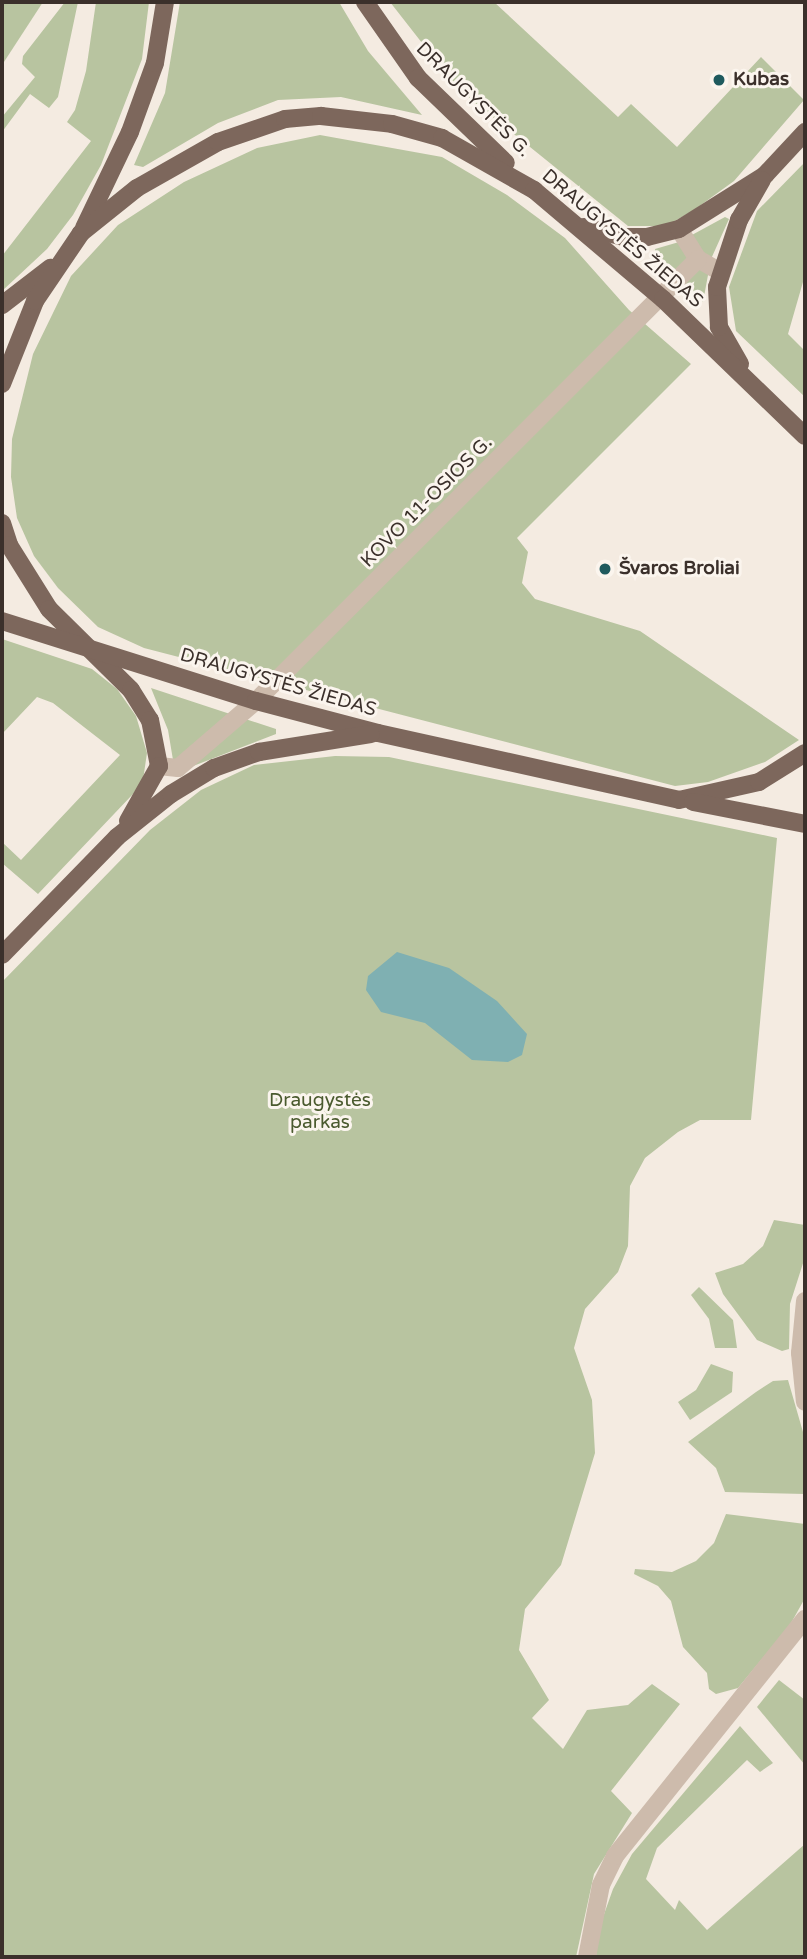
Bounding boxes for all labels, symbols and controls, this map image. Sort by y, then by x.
street label: DRAUGYSTĖS G. [411,38,535,162]
place label: Kubas [733,69,789,91]
marker: Kubas [711,72,727,88]
street label: DRAUGYSTĖS ŽIEDAS [537,165,707,313]
street label: KOVO 11-OSIOS G. [357,432,497,572]
place label: Švaros Broliai [619,558,740,580]
marker: Švaros Broliai [597,561,613,577]
street label: DRAUGYSTĖS ŽIEDAS [177,644,379,722]
park label: Draugystės parkas [269,1090,371,1134]

